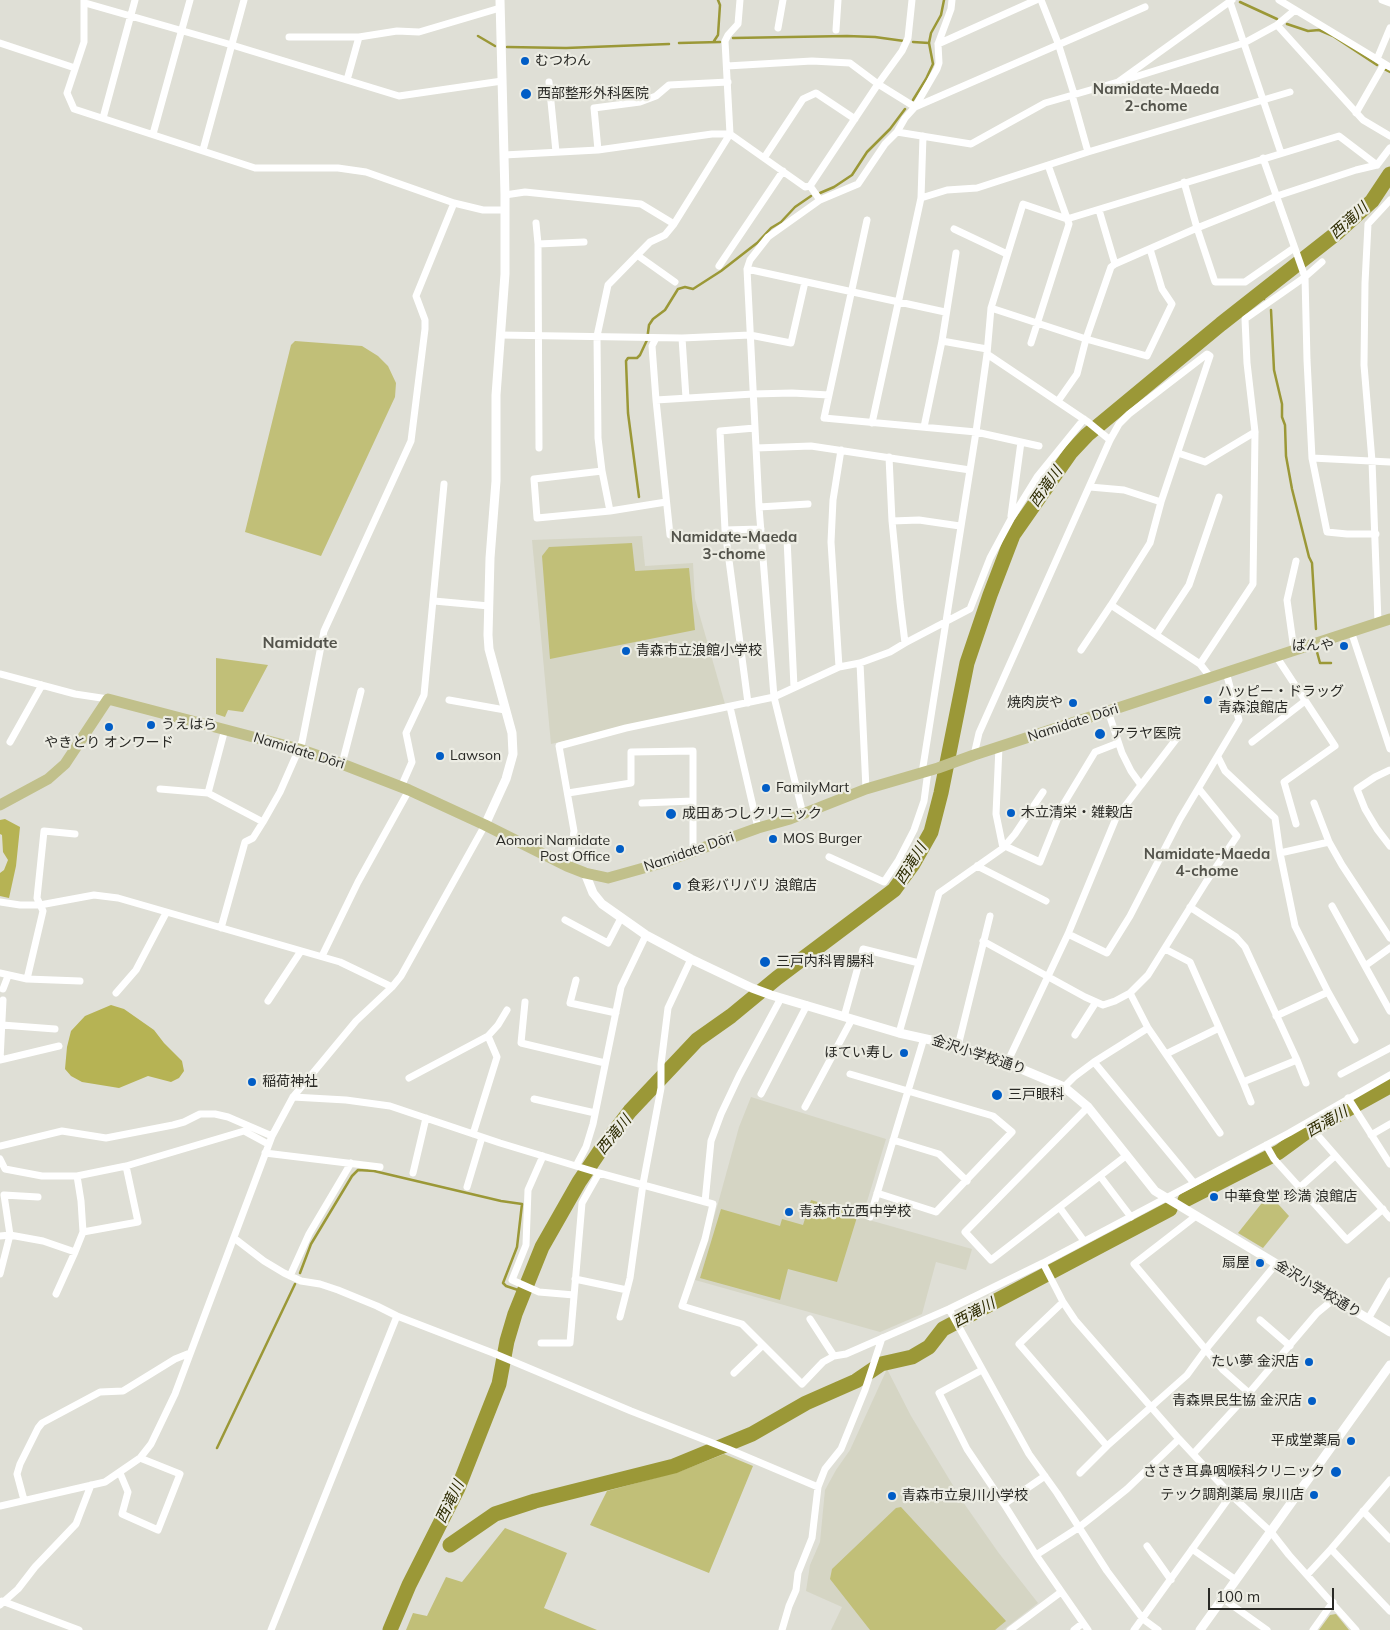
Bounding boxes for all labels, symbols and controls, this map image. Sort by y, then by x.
place label: むつわん [535,53,591,69]
marker: むつわん [519,55,531,67]
district label: Namidate-Maeda 2-chome [1093,80,1219,115]
place label: 西部整形外科医院 [537,86,649,102]
marker: 西部整形外科医院 [519,87,533,101]
water label: 西滝川 [1326,199,1372,243]
water label: 西滝川 [1026,463,1066,511]
district label: Namidate-Maeda 3-chome [671,528,797,563]
district label: Namidate [262,633,338,653]
place label: ばんや [1292,638,1334,654]
marker: ばんや [1338,640,1350,652]
place label: 青森市立浪館小学校 [636,643,762,659]
marker: 青森市立浪館小学校 [620,645,632,657]
place label: ハッピー・ドラッグ 青森浪館店 [1218,684,1344,716]
marker: ハッピー・ドラッグ 青森浪館店 [1202,694,1214,706]
place label: 焼肉炭や [1007,695,1063,711]
marker: 焼肉炭や [1067,697,1079,709]
street label: Namidate Dōri [1026,700,1120,746]
place label: うえはら [161,717,217,733]
marker: うえはら [145,719,157,731]
marker: やきとり オンワード [103,721,115,733]
place label: アラヤ医院 [1111,726,1181,742]
marker: アラヤ医院 [1093,727,1107,741]
street label: Namidate Dōri [251,729,347,773]
place label: やきとり オンワード [44,735,174,751]
place label: Lawson [450,748,501,764]
marker: Lawson [434,750,446,762]
place label: FamilyMart [776,780,849,796]
marker: FamilyMart [760,782,772,794]
place label: 木立清栄・雑穀店 [1021,805,1133,821]
place label: 成田あつしクリニック [682,806,822,822]
marker: 成田あつしクリニック [664,807,678,821]
marker: 木立清栄・雑穀店 [1005,807,1017,819]
street label: Namidate Dōri [642,829,736,875]
place label: MOS Burger [783,831,862,847]
place label: Aomori Namidate Post Office [496,833,610,866]
marker: MOS Burger [767,833,779,845]
water label: 西滝川 [891,840,931,888]
marker: Aomori Namidate Post Office [614,843,626,855]
district label: Namidate-Maeda 4-chome [1144,845,1270,880]
place label: 食彩バリバリ 浪館店 [687,878,817,894]
marker: 食彩バリバリ 浪館店 [671,880,683,892]
place label: 三戸内科胃腸科 [776,954,874,970]
marker: 三戸内科胃腸科 [758,955,772,969]
street label: 金沢小学校通り [930,1032,1028,1078]
place label: ほてい寿し [824,1045,894,1061]
marker: ほてい寿し [898,1047,910,1059]
place label: 稲荷神社 [262,1074,318,1090]
marker: 稲荷神社 [246,1076,258,1088]
place label: 三戸眼科 [1008,1087,1064,1103]
marker: 三戸眼科 [990,1088,1004,1102]
water label: 西滝川 [1303,1103,1351,1141]
water label: 西滝川 [593,1112,635,1158]
place label: 中華食堂 珍満 浪館店 [1224,1189,1357,1205]
marker: 中華食堂 珍満 浪館店 [1208,1191,1220,1203]
place label: 青森市立西中学校 [799,1204,911,1220]
marker: 青森市立西中学校 [783,1206,795,1218]
place label: 扇屋 [1222,1255,1250,1271]
marker: 扇屋 [1254,1257,1266,1269]
street label: 金沢小学校通り [1272,1257,1364,1321]
water label: 西滝川 [950,1294,998,1332]
place label: たい夢 金沢店 [1211,1354,1299,1370]
marker: たい夢 金沢店 [1303,1356,1315,1368]
place label: 青森県民生協 金沢店 [1172,1393,1302,1409]
marker: 青森県民生協 金沢店 [1306,1395,1318,1407]
place label: 平成堂薬局 [1271,1433,1341,1449]
marker: 平成堂薬局 [1345,1435,1357,1447]
place label: ささき耳鼻咽喉科クリニック [1143,1464,1325,1480]
marker: ささき耳鼻咽喉科クリニック [1329,1465,1343,1479]
water label: 西滝川 [432,1478,468,1526]
place label: テック調剤薬局 泉川店 [1160,1487,1304,1503]
place label: 青森市立泉川小学校 [902,1488,1028,1504]
marker: テック調剤薬局 泉川店 [1308,1489,1320,1501]
marker: 青森市立泉川小学校 [886,1490,898,1502]
scale bar [1210,1578,1336,1610]
text: 100 m [1216,1587,1260,1606]

